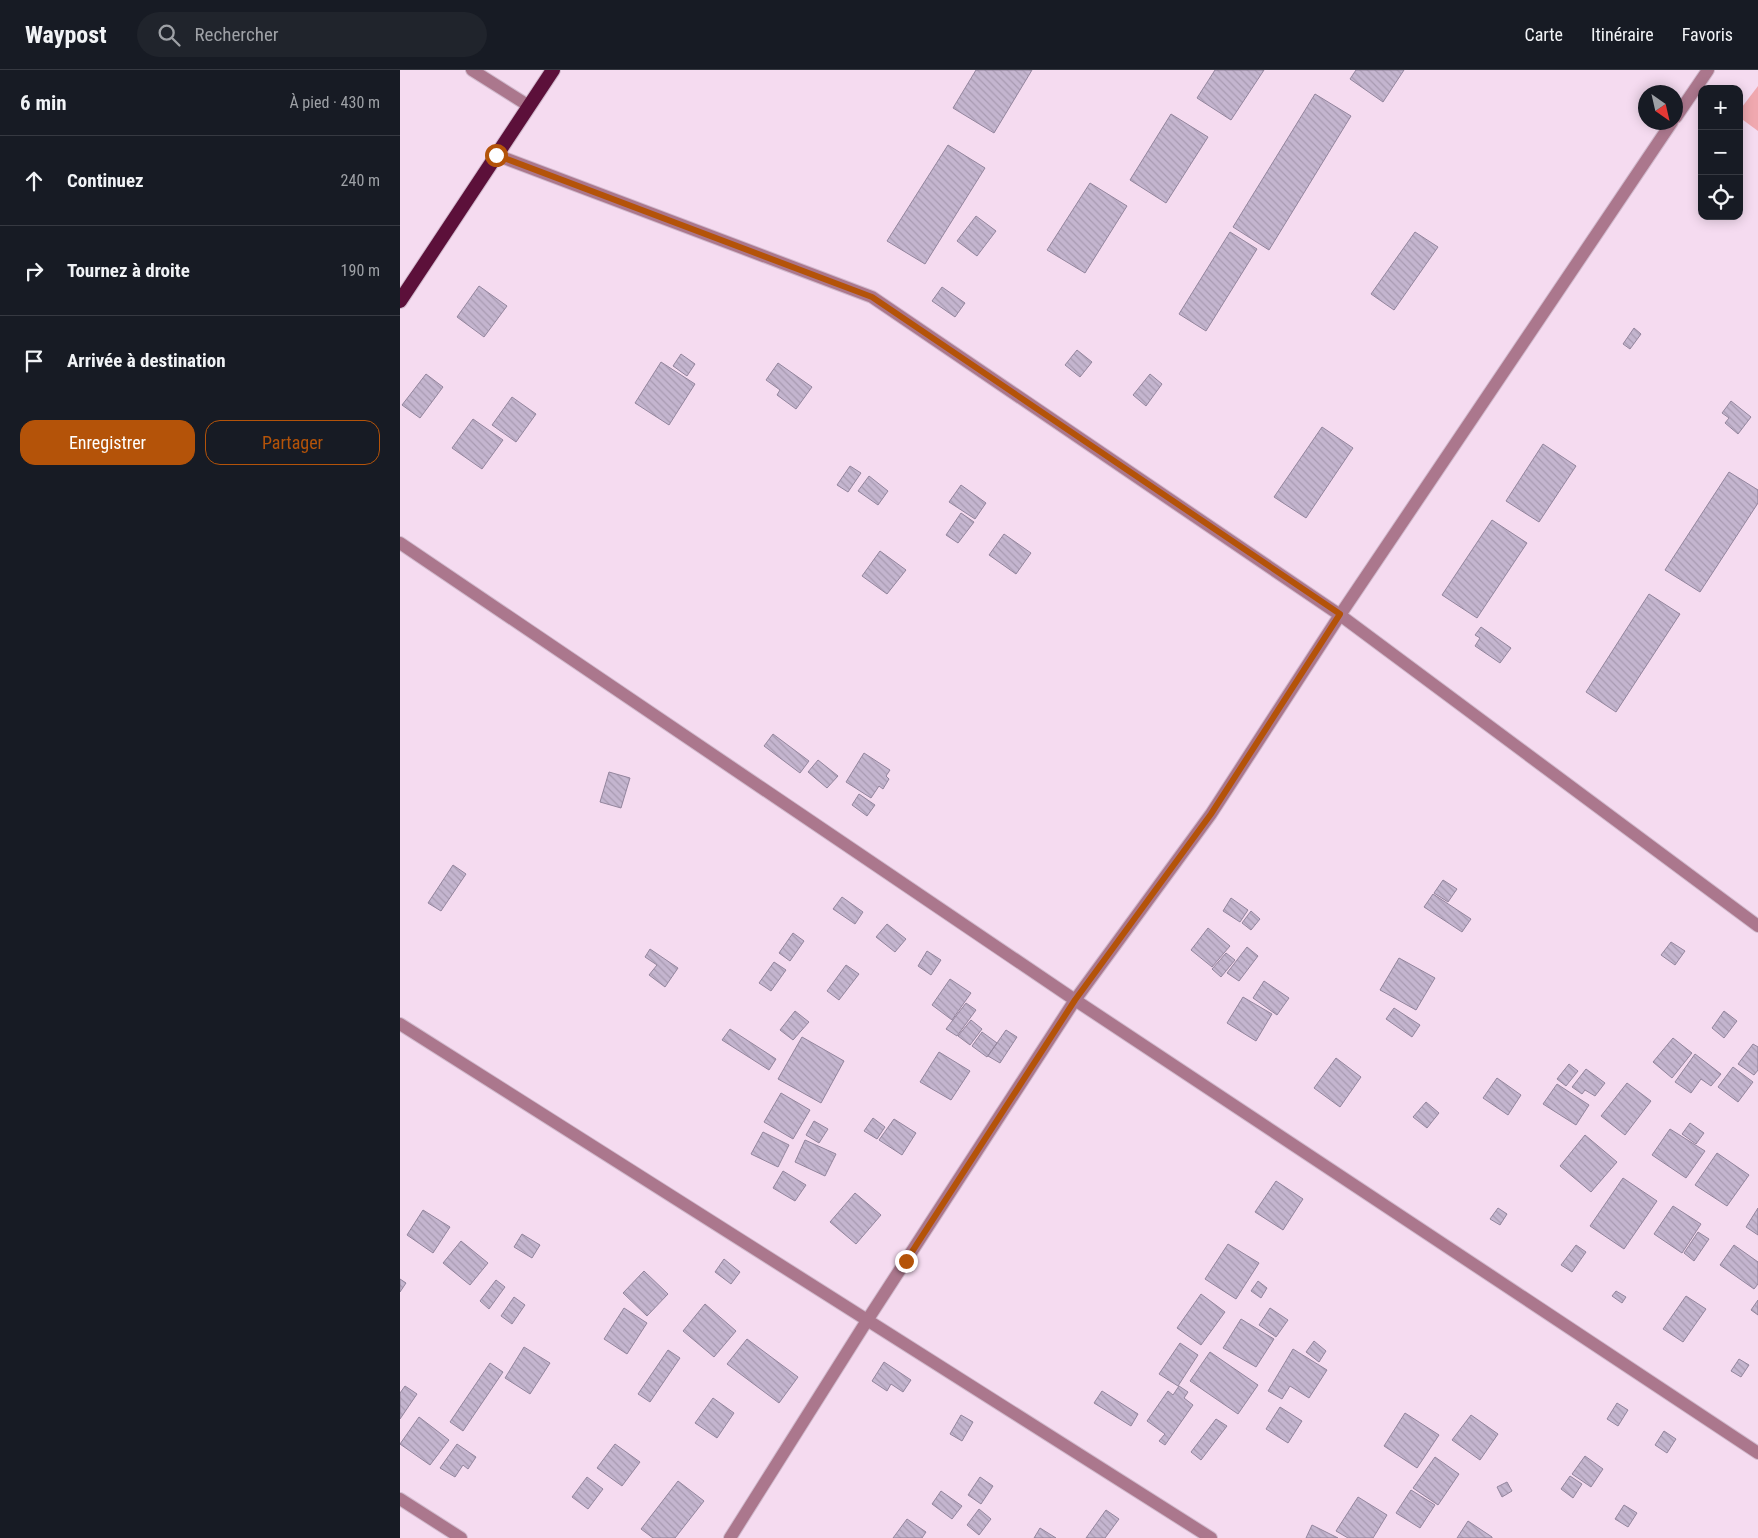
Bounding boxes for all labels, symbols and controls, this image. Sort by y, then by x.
search box [137,12,487,57]
text: Waypost [25,21,107,49]
icon: search [155,21,183,49]
text: Rechercher [195,23,279,46]
text: Carte [1524,24,1563,45]
text: Itinéraire [1591,24,1654,45]
text: Favoris [1682,24,1733,45]
north arrow [1638,85,1683,130]
map controls [1698,85,1743,220]
button: + [1698,85,1743,130]
text: 6 min [20,91,67,115]
text: À pied · 430 m [289,93,380,112]
button: − [1698,130,1743,175]
route start [485,144,508,167]
icon: ahead [20,167,48,195]
text: Continuez [67,169,144,192]
text: 240 m [341,171,380,190]
button: locate [1698,175,1743,220]
icon: right [20,257,48,285]
text: Tournez à droite [67,259,190,282]
text: 190 m [341,261,380,280]
icon: arrive [20,347,48,375]
text: Arrivée à destination [67,349,226,372]
button: Enregistrer [20,420,195,465]
button: Partager [205,420,380,465]
route end [895,1250,918,1273]

